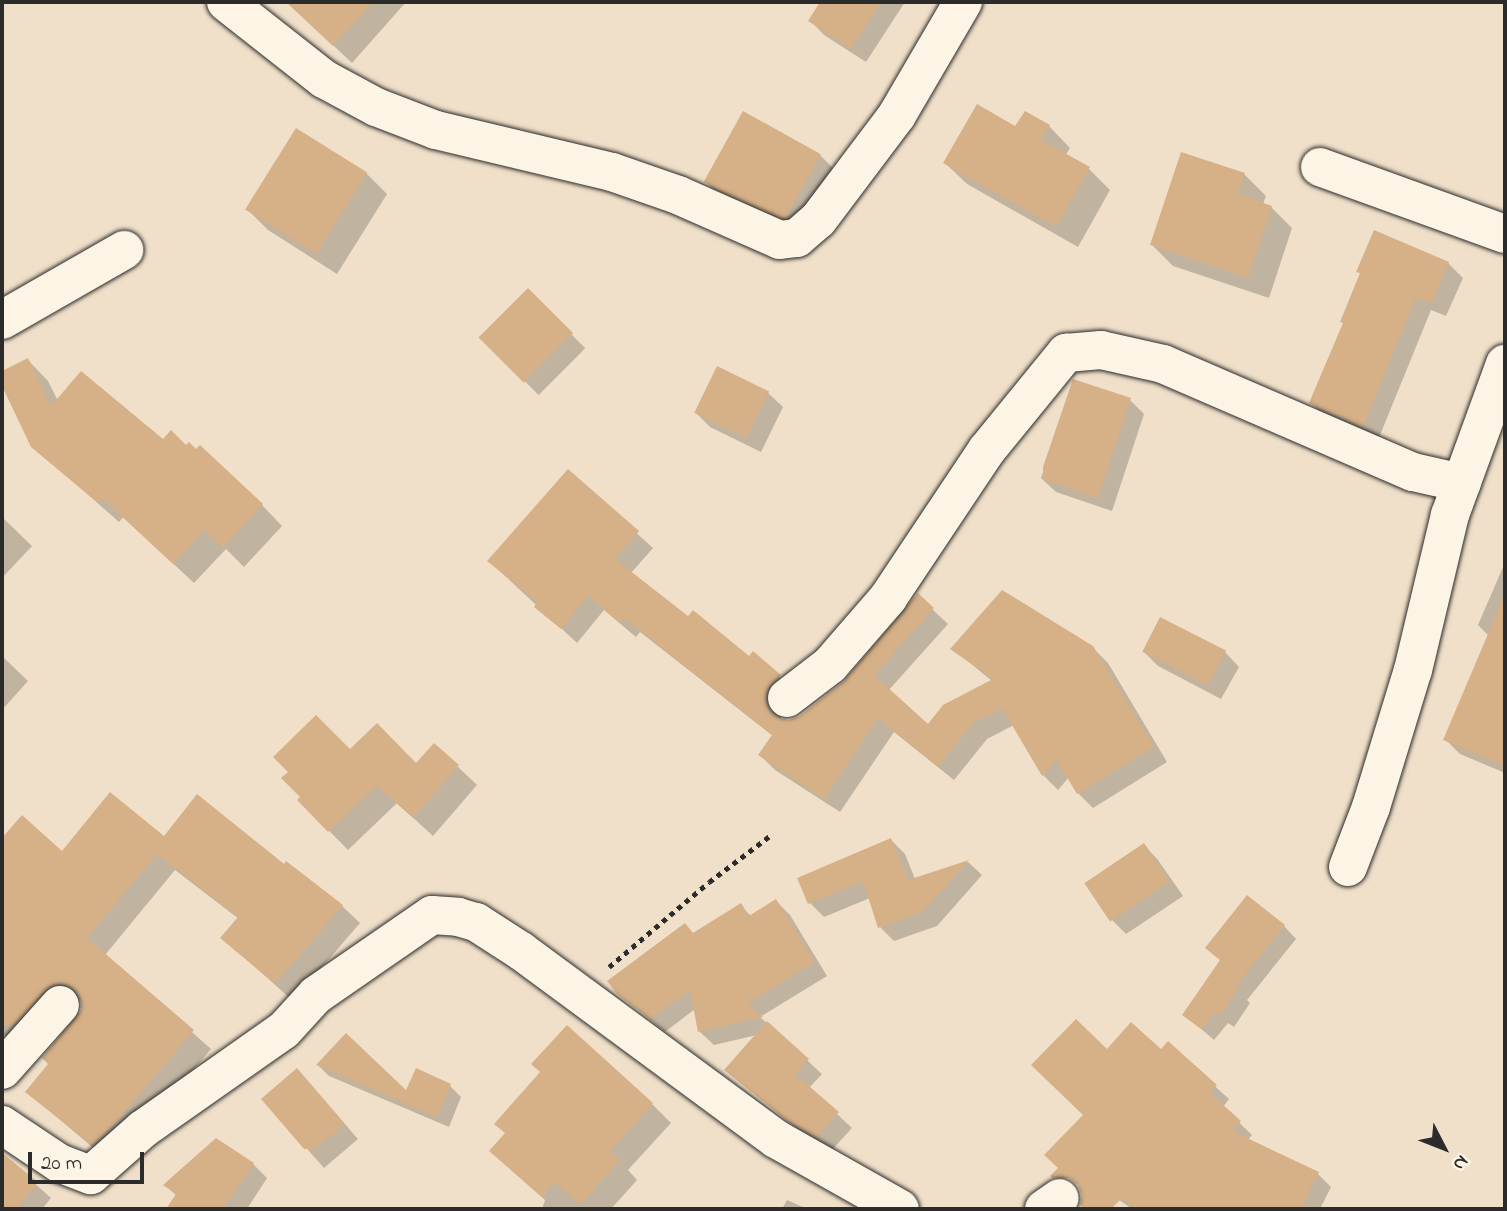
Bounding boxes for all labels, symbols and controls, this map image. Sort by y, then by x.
north arrow [1409,1113,1479,1183]
scale bar [32,1138,147,1182]
text: 20 m [41,1149,82,1179]
text: N [1446,1149,1474,1176]

